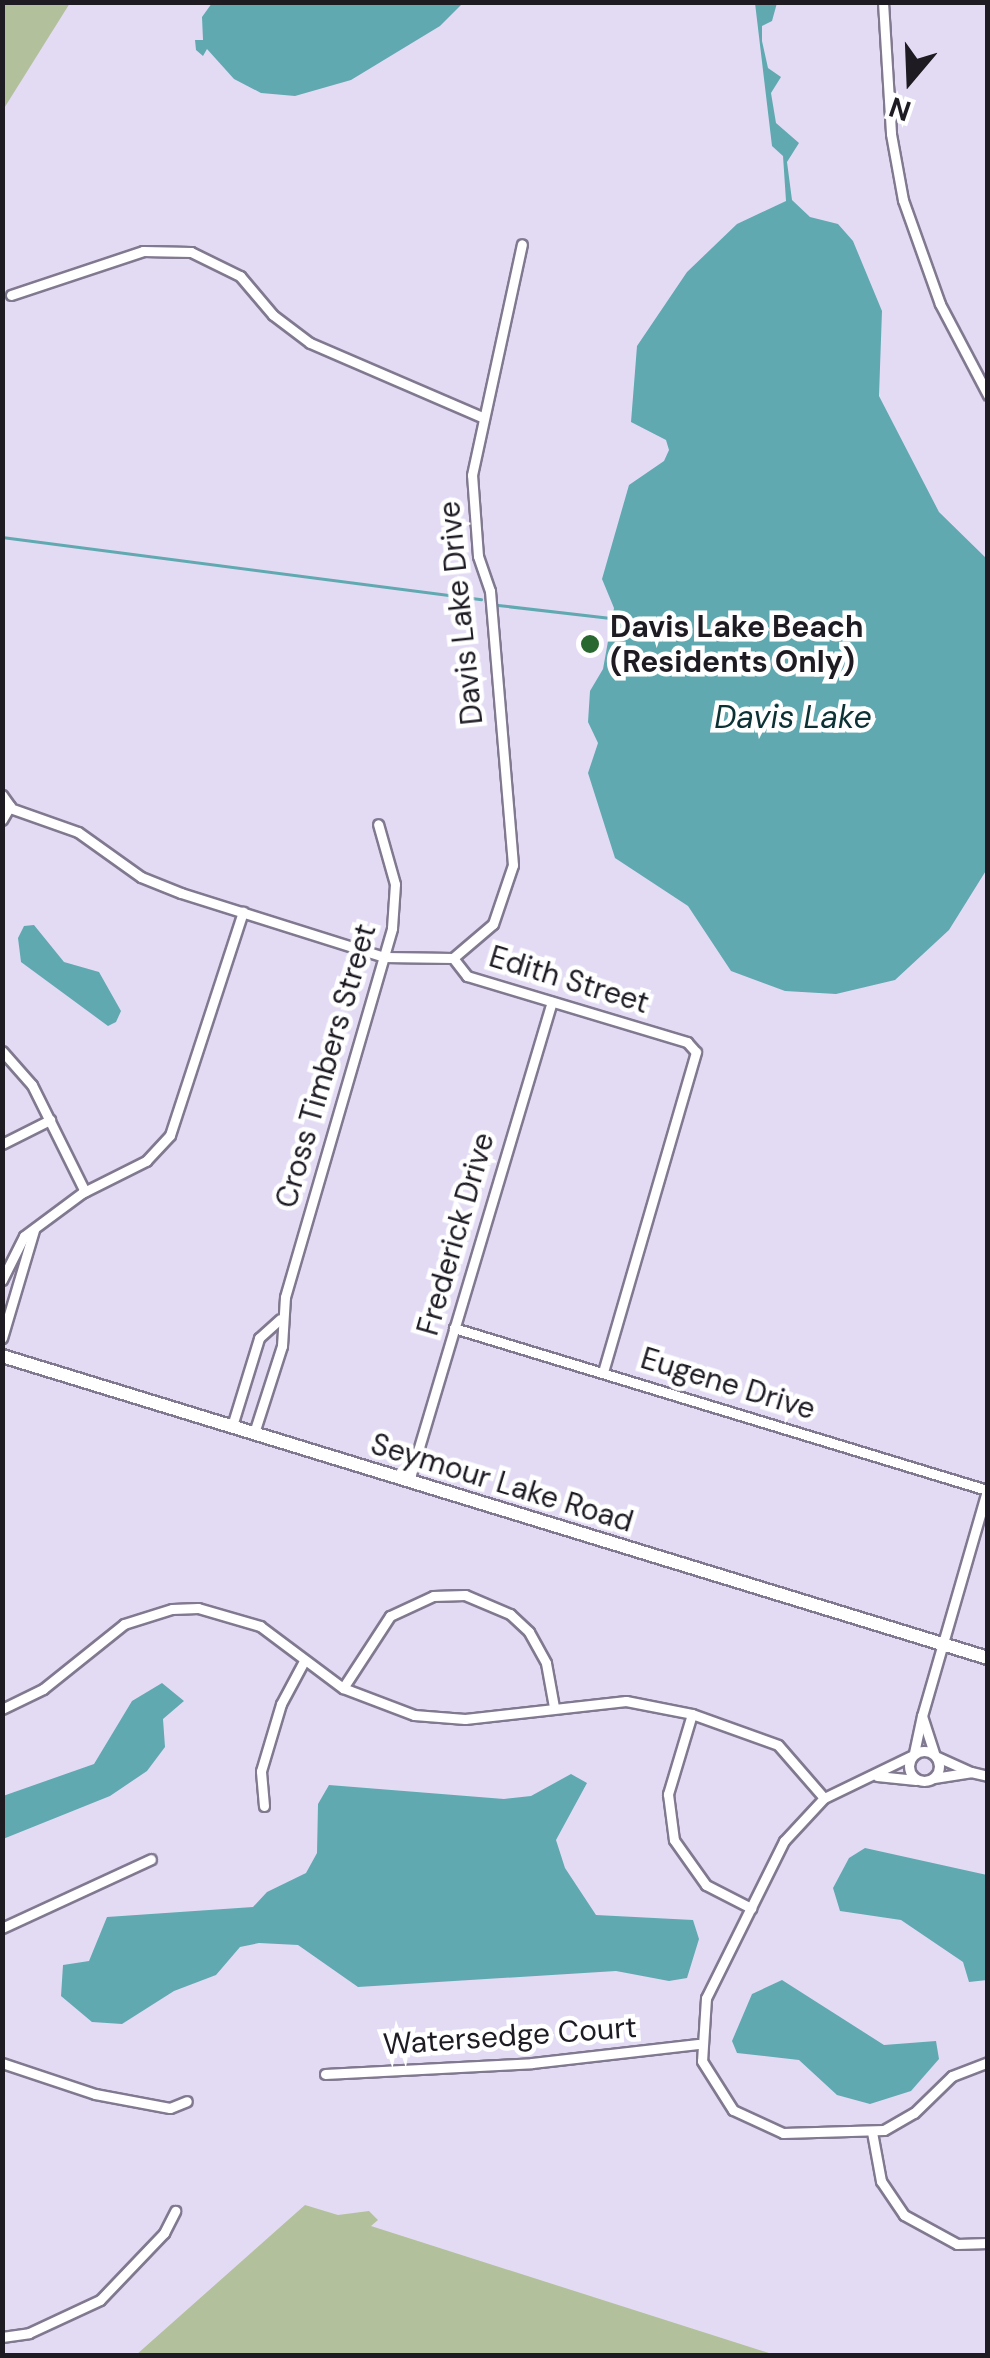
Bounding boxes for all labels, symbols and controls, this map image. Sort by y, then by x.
north arrow [860,30,960,130]
text: N [884,88,916,130]
street label: Davis Lake Drive [431,499,491,727]
place label: Davis Lake Beach (Residents Only) [610,609,864,680]
marker: Davis Lake Beach (Residents Only) [579,633,601,655]
water label: Davis Lake [714,698,872,736]
street label: Cross Timbers Street [268,920,384,1212]
street label: Edith Street [485,939,653,1021]
street label: Frederick Drive [410,1129,502,1339]
street label: Eugene Drive [636,1340,820,1428]
street label: Seymour Lake Road [367,1426,637,1540]
street label: Watersedge Court [382,2009,638,2063]

